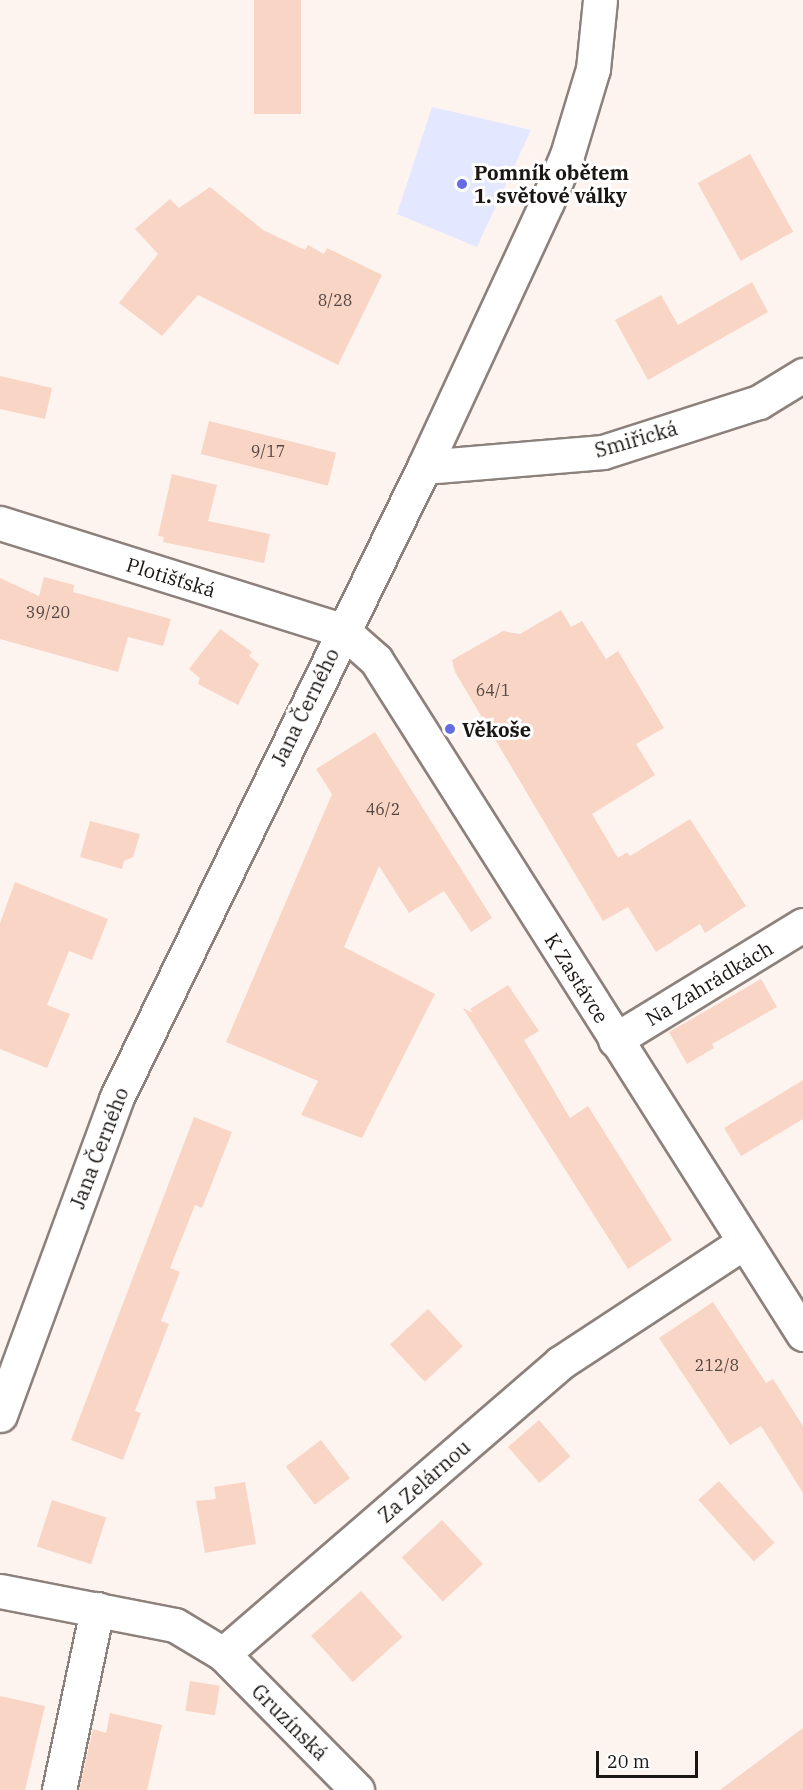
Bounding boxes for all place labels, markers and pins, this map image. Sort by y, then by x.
place label: Pomník obětem 1. světové války [474,160,629,207]
marker: Pomník obětem 1. světové války [455,177,469,191]
place label: Věkoše [462,717,531,741]
marker: Věkoše [443,722,457,736]

